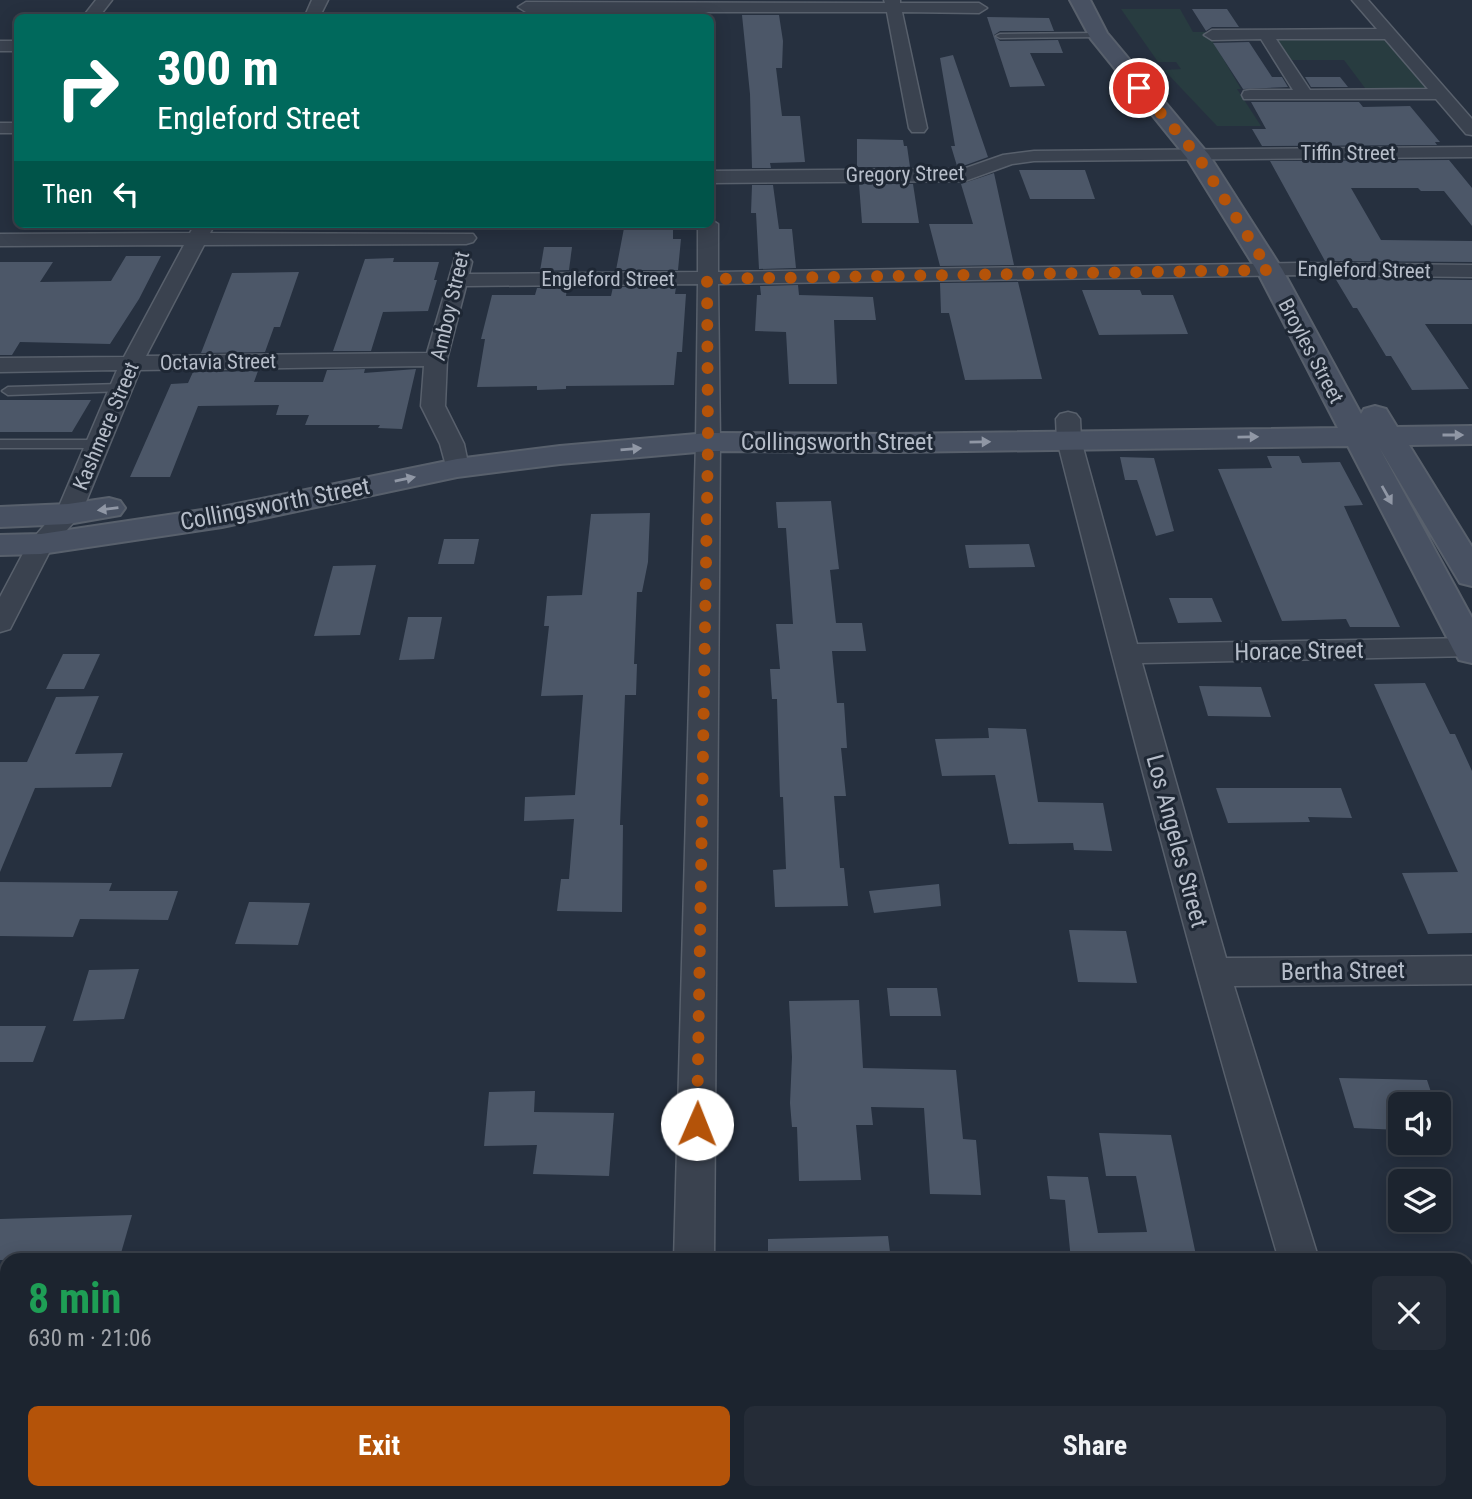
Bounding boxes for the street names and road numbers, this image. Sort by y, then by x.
street label: Tiffin Street [1300,141,1396,165]
street label: Gregory Street [845,161,965,187]
street label: Amboy Street [426,249,474,363]
street label: Engleford Street [1297,257,1431,283]
street label: Engleford Street [541,267,675,291]
street label: Broyles Street [1273,295,1349,407]
street label: Octavia Street [160,349,276,375]
street label: Kashmere Street [68,358,144,494]
street label: Collingsworth Street [741,428,933,456]
street label: Collingsworth Street [178,472,372,536]
street label: Horace Street [1234,636,1364,666]
street label: Los Angeles Street [1140,751,1214,931]
street label: Bertha Street [1281,956,1405,986]

